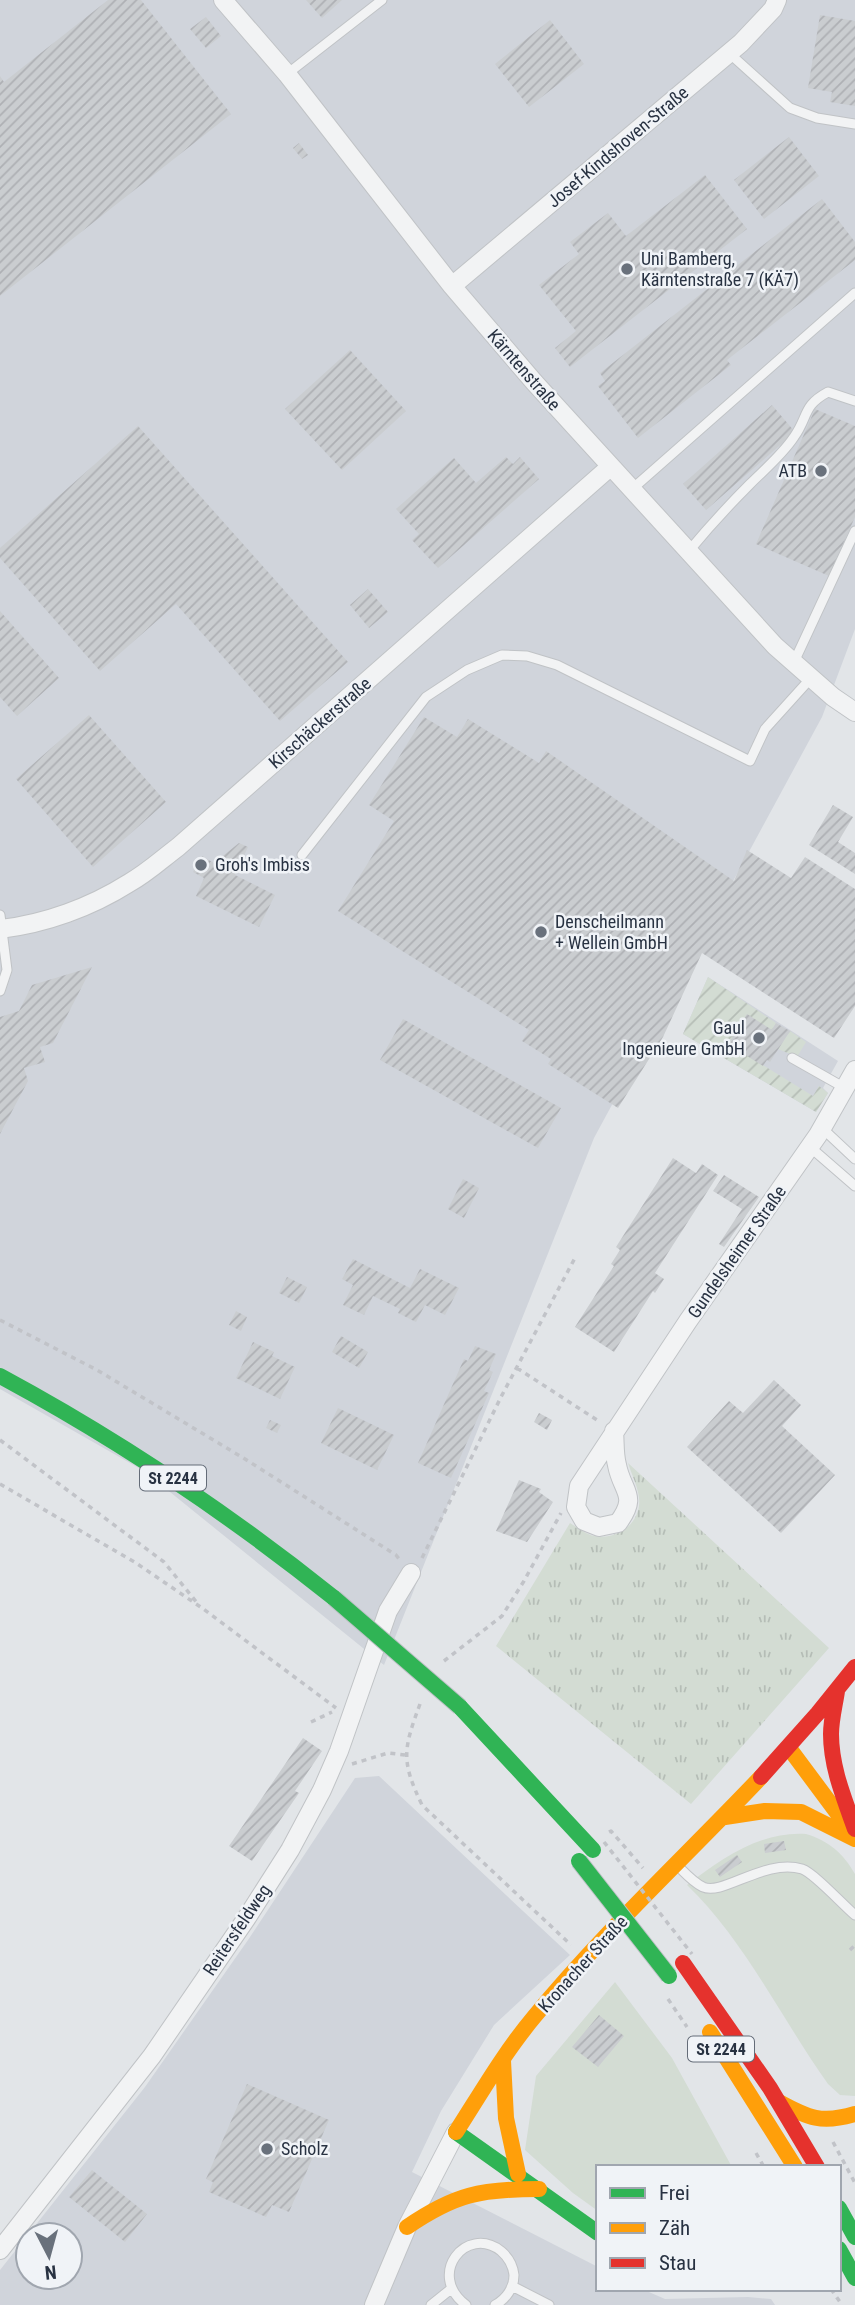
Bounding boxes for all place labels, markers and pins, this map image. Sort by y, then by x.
place label: Uni Bamberg, Kärntenstraße 7 (KÄ7) [641,248,799,291]
marker: Uni Bamberg, Kärntenstraße 7 (KÄ7) [619,261,635,277]
place label: ATB [779,460,807,481]
marker: ATB [813,463,829,479]
place label: Groh's Imbiss [215,854,310,875]
marker: Groh's Imbiss [193,857,209,873]
place label: Denscheilmann + Wellein GmbH [555,911,668,953]
marker: Denscheilmann + Wellein GmbH [533,924,549,940]
place label: Gaul Ingenieure GmbH [622,1017,745,1059]
marker: Gaul Ingenieure GmbH [751,1030,767,1046]
place label: Scholz [281,2138,329,2159]
marker: Scholz [259,2141,275,2157]

